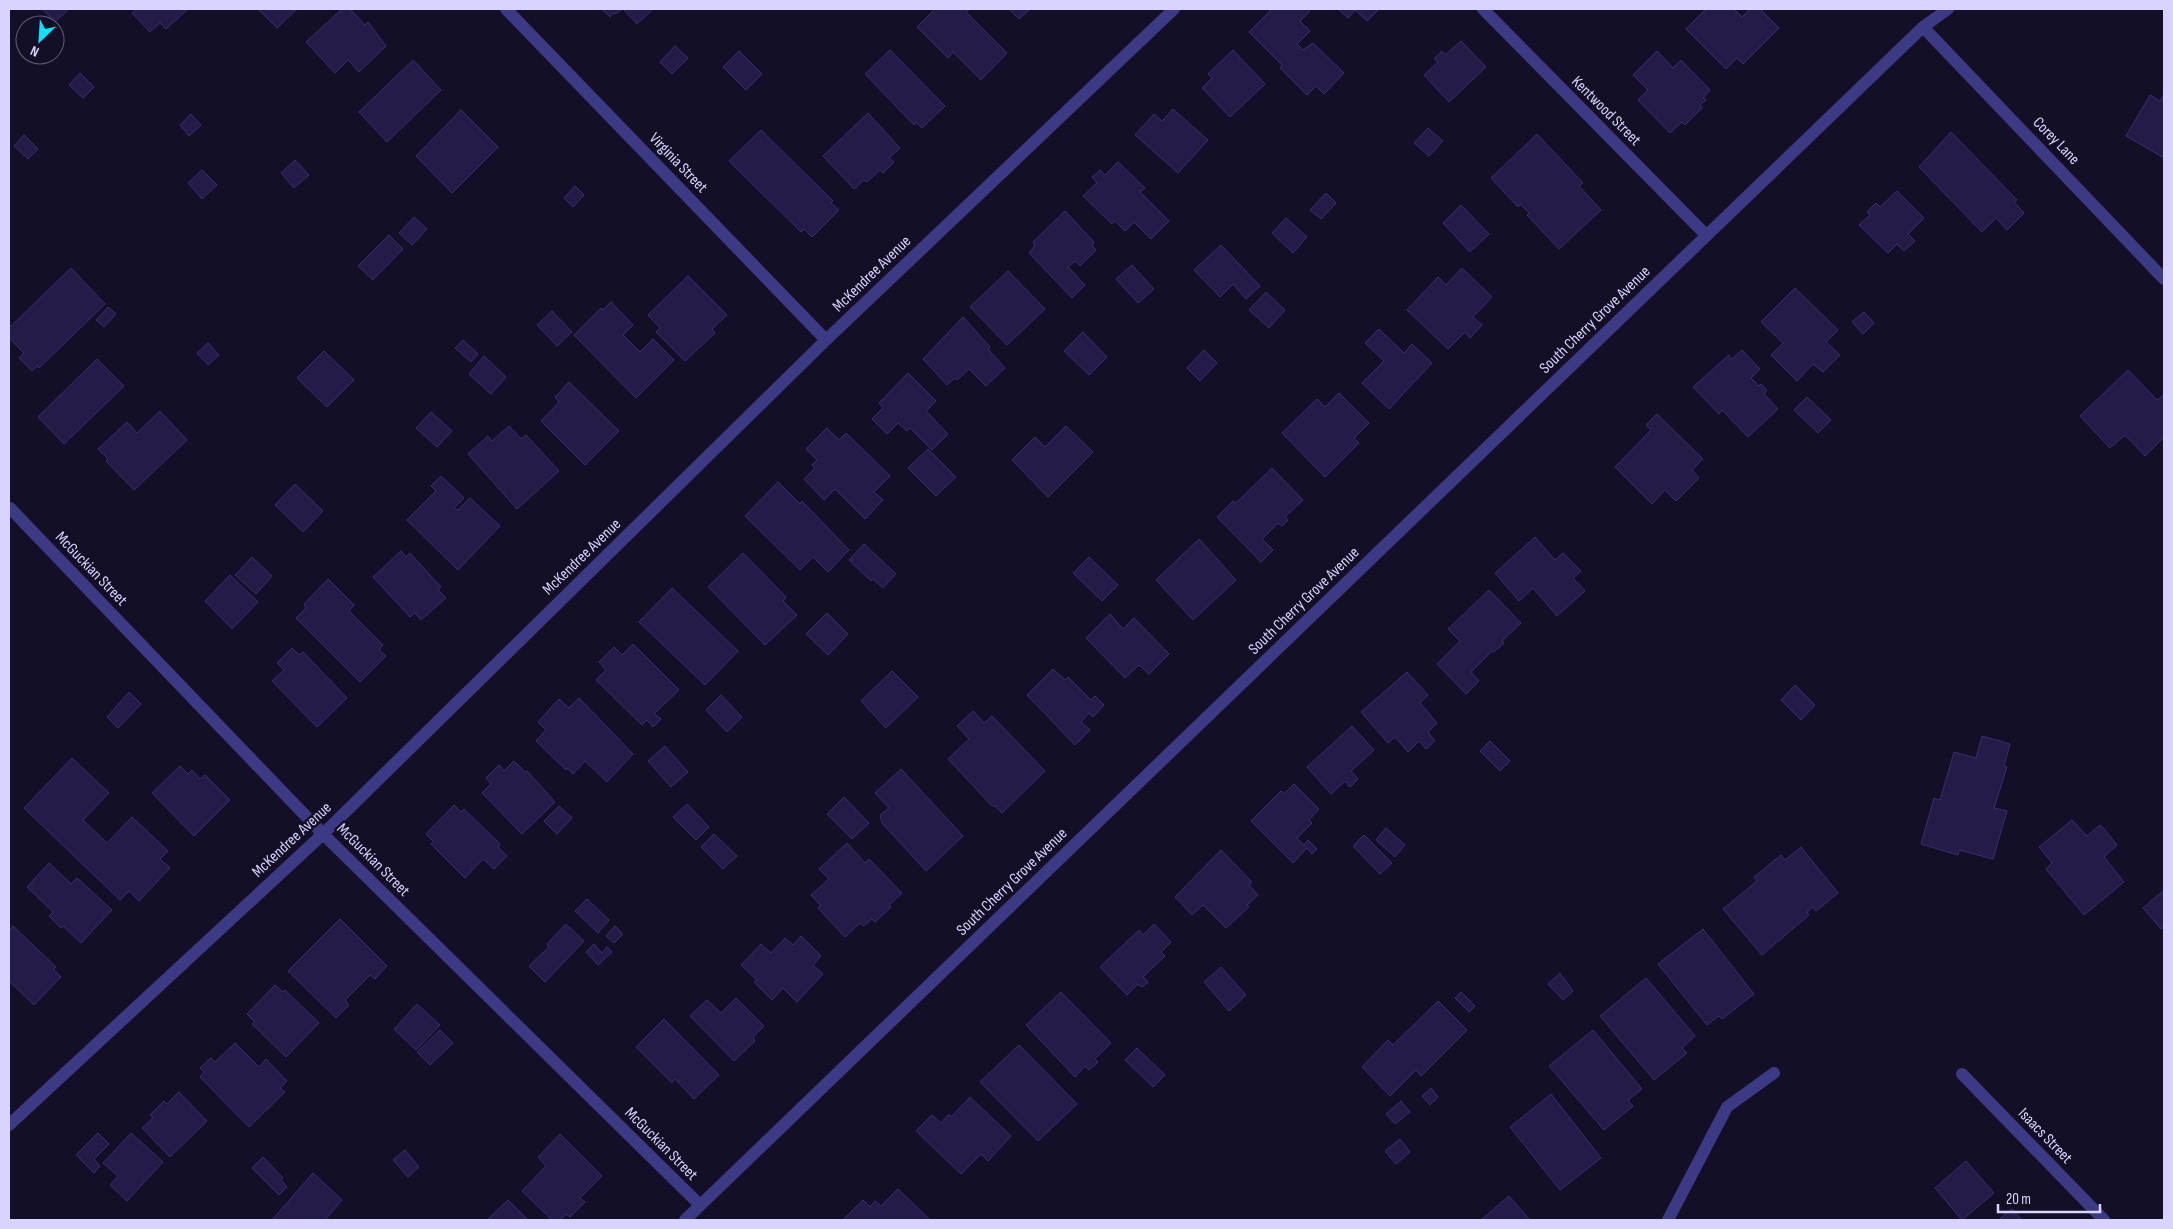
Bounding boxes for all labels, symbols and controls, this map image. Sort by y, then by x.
north arrow [15,15,65,65]
text: N [28,42,42,61]
street label: Kentwood Street [1567,72,1645,150]
street label: Corey Lane [2029,113,2083,169]
street label: Virginia Street [645,129,711,197]
street label: McKendree Avenue [829,232,915,316]
street label: South Cherry Grove Avenue [1536,262,1654,378]
street label: McKendree Avenue [539,515,625,599]
street label: McGuckian Street [51,528,131,610]
street label: South Cherry Grove Avenue [1245,543,1363,659]
street label: McKendree Avenue [248,798,336,882]
street label: McGuckian Street [333,820,414,901]
street label: South Cherry Grove Avenue [953,824,1071,940]
street label: McGuckian Street [621,1104,702,1185]
street label: Isaacs Street [2014,1104,2076,1168]
scale bar [1998,1182,2100,1214]
text: 20 m [2006,1190,2031,1209]

